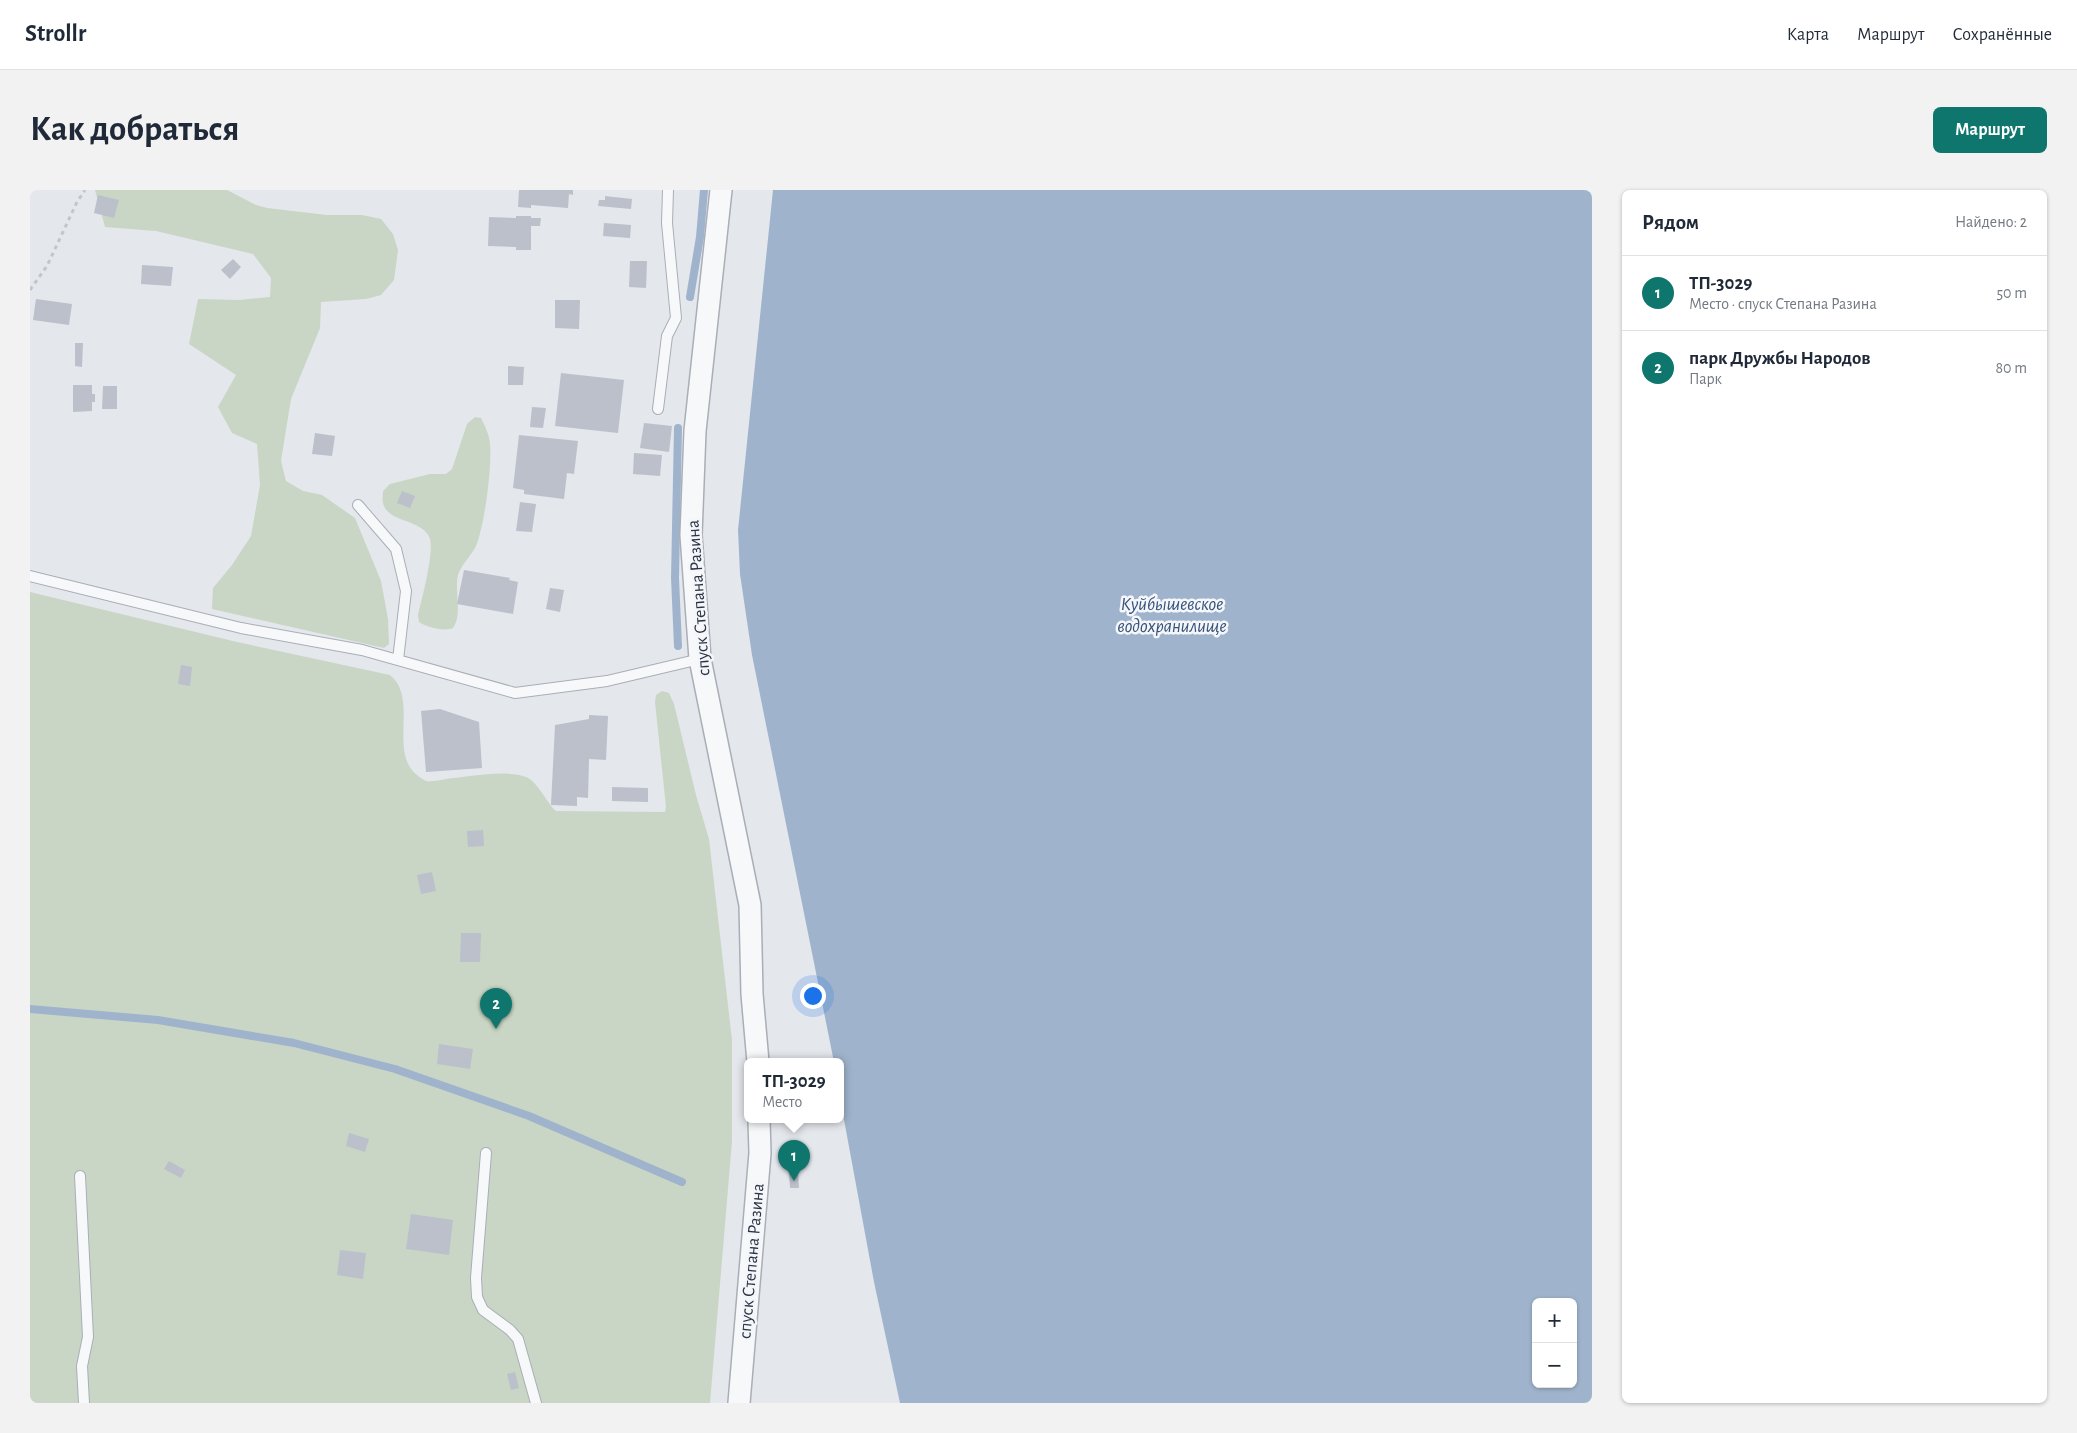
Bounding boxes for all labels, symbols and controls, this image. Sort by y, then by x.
text: Strollr [25,22,86,46]
text: Карта [1787,26,1829,44]
text: Маршрут [1857,26,1925,44]
text: Сохранённые [1953,26,2052,44]
button: Маршрут [1933,107,2047,153]
text: Как добраться [30,112,239,147]
text: Рядом [1642,212,1699,233]
text: Найдено: 2 [1955,214,2027,230]
text: ТП-3029 [1689,274,1753,293]
text: 1 [1655,285,1661,301]
text: 50 m [1996,285,2027,301]
text: Место · спуск Степана Разина [1689,296,1877,312]
text: парк Дружбы Народов [1689,349,1871,368]
text: 2 [1654,360,1662,376]
text: 80 m [1996,360,2027,376]
text: Парк [1689,371,1722,387]
street label: спуск Степана Разина [685,519,713,676]
water label: Куйбышевское водохранилище [1117,595,1227,636]
your location [800,983,826,1009]
pin: 2 [480,988,512,1029]
popup [744,1058,844,1123]
text: ТП-3029 [762,1072,826,1091]
text: Место [762,1094,802,1110]
pin: 1 [778,1140,810,1181]
street label: спуск Степана Разина [736,1182,768,1340]
map controls [1532,1298,1577,1388]
button: + [1532,1298,1577,1343]
button: − [1532,1343,1577,1388]

